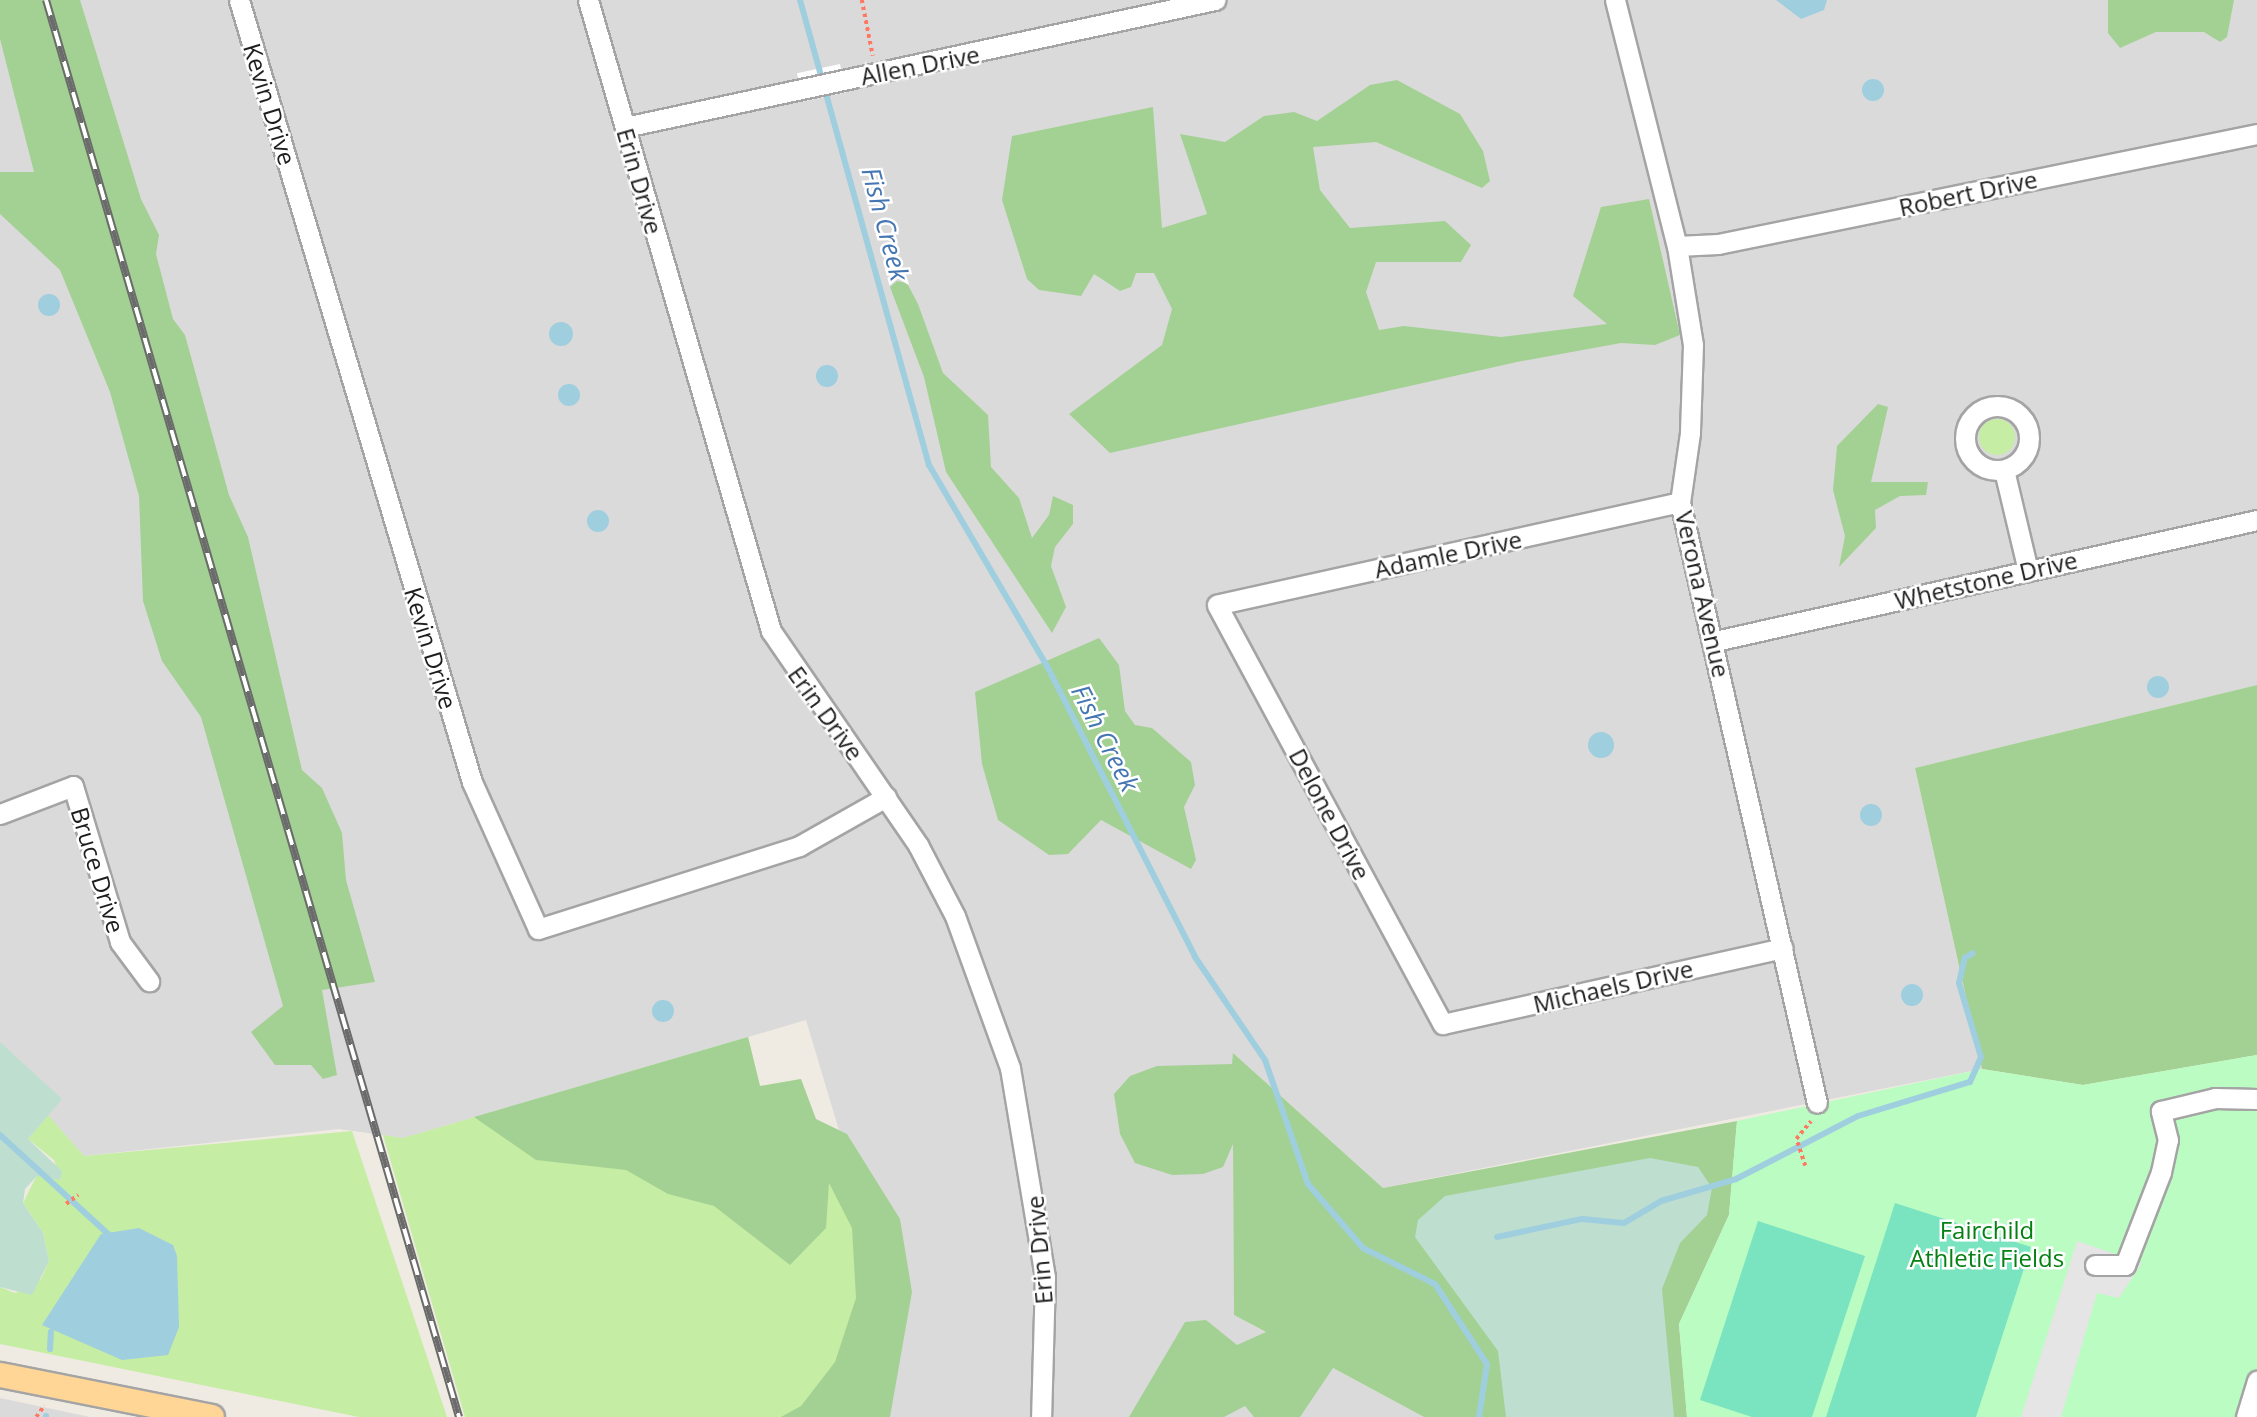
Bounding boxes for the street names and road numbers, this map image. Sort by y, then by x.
street label: Allen Drive [858,39,982,91]
street label: Kevin Drive [238,40,302,168]
street label: Erin Drive [611,125,669,237]
street label: Robert Drive [1896,164,2040,222]
street label: Verona Avenue [1670,508,1736,680]
street label: Adamle Drive [1372,524,1524,584]
street label: Whetstone Drive [1892,545,2080,615]
street label: Kevin Drive [399,584,463,712]
street label: Erin Drive [782,660,870,766]
street label: Delone Drive [1283,743,1377,885]
street label: Bruce Drive [65,804,131,936]
street label: Michaels Drive [1530,954,1696,1018]
street label: Erin Drive [1020,1195,1058,1305]

